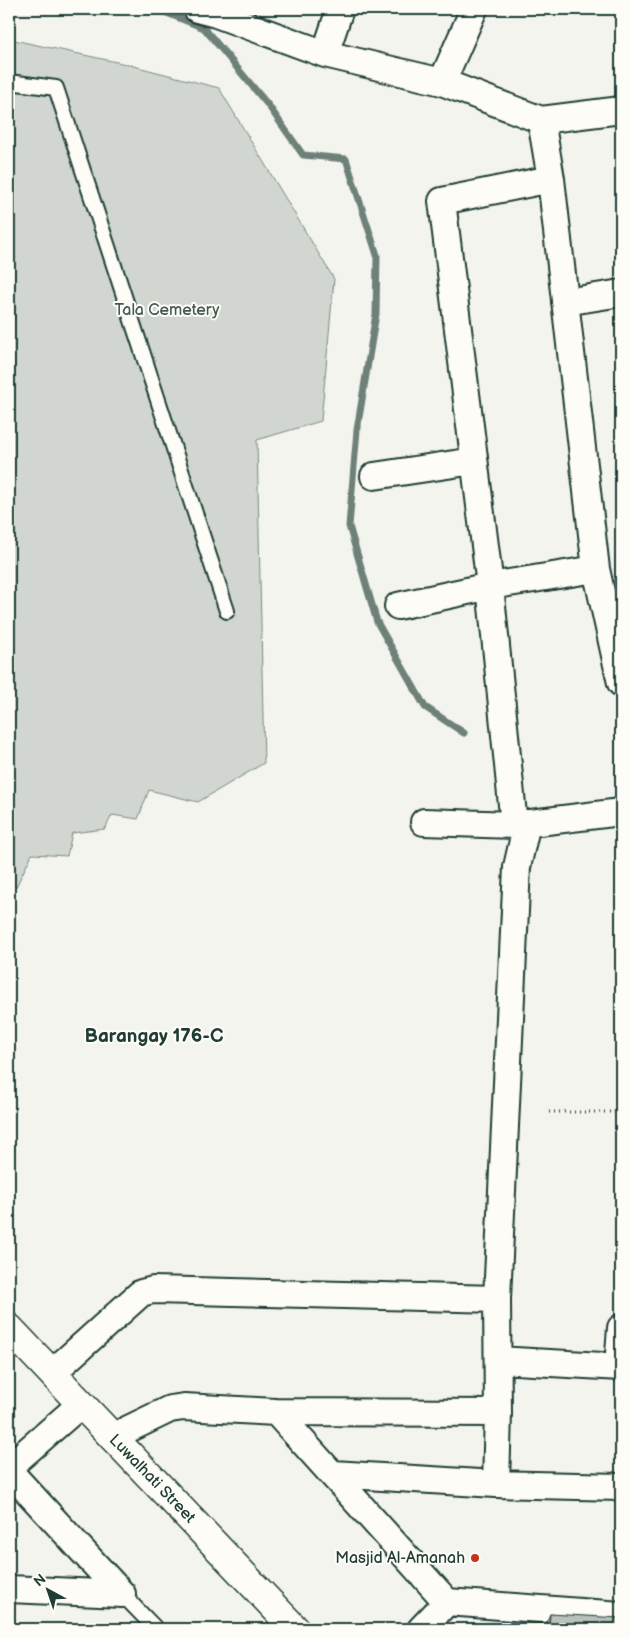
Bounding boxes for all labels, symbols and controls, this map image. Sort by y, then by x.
park label: Tala Cemetery [114,301,220,320]
district label: Barangay 176-C [85,1025,224,1048]
street label: Luwalhati Street [105,1431,199,1527]
place label: Masjid Al-Amanah [335,1549,465,1568]
marker: Masjid Al-Amanah [469,1552,481,1564]
north arrow [22,1566,72,1616]
text: N [30,1571,49,1590]

